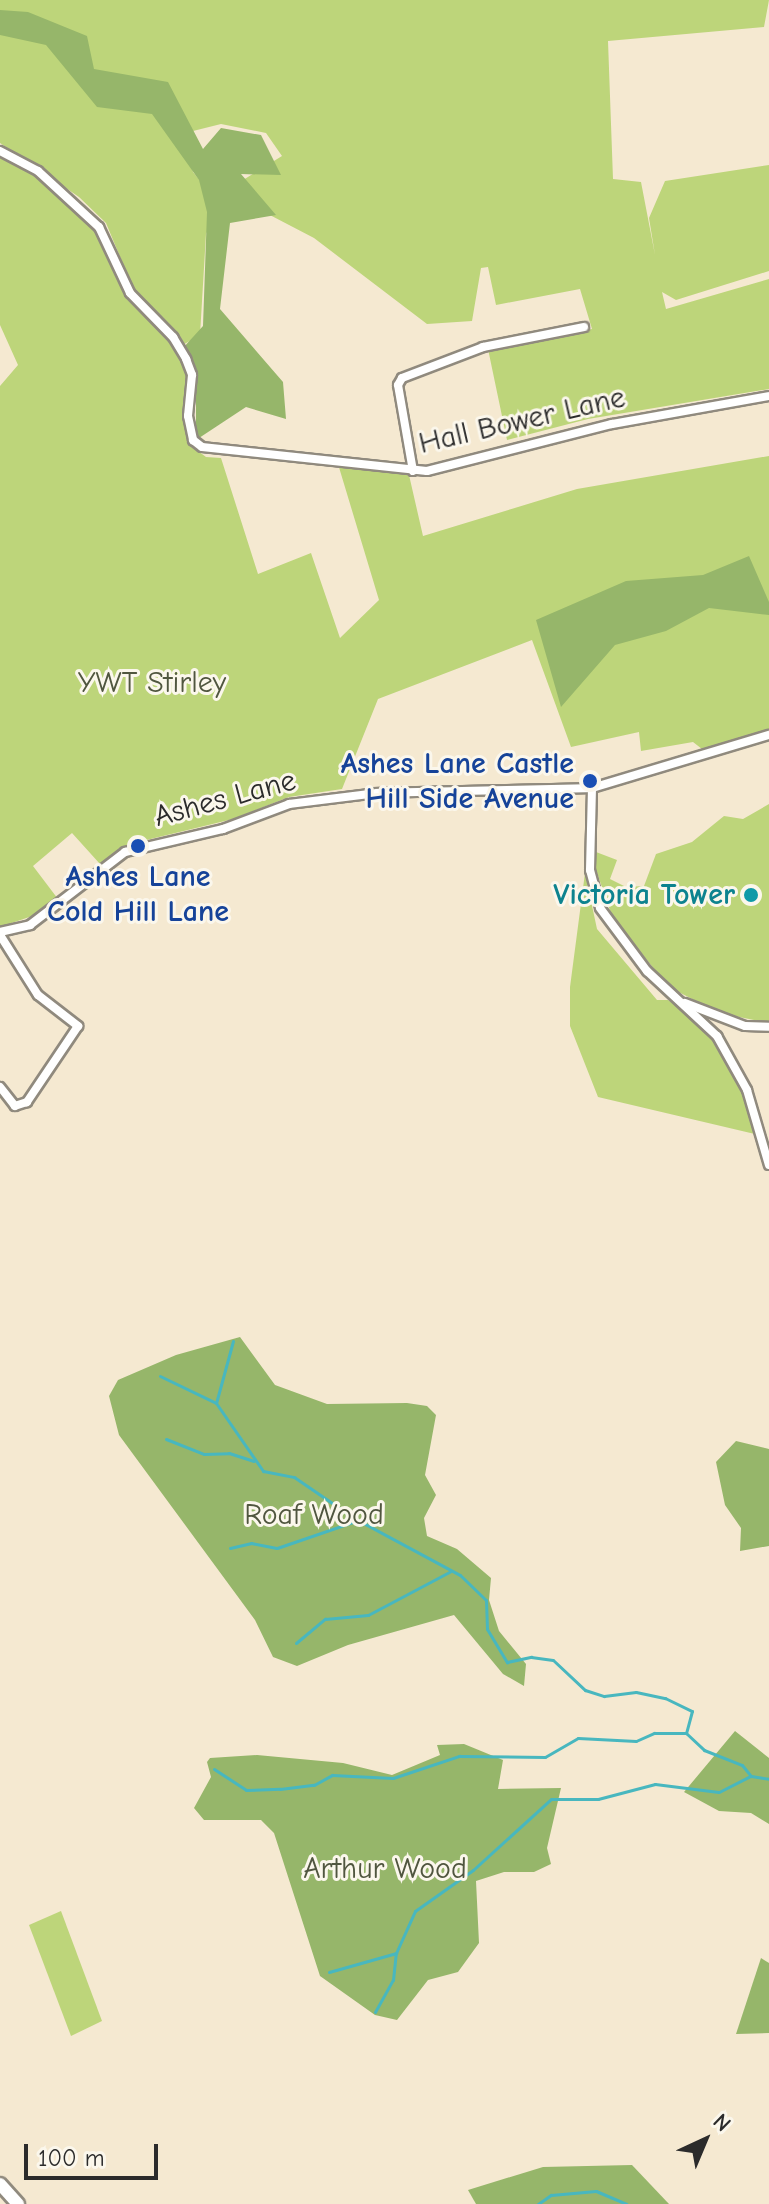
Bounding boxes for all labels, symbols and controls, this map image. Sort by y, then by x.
street label: Hall Bower Lane [415,380,629,462]
park label: YWT Stirley [78,665,226,701]
place label: Ashes Lane Castle Hill Side Avenue [341,746,574,816]
street label: Ashes Lane [150,763,300,835]
marker: Ashes Lane Castle Hill Side Avenue [581,772,599,790]
marker: Ashes Lane Cold Hill Lane [129,837,147,855]
place label: Ashes Lane Cold Hill Lane [47,859,229,930]
place label: Victoria Tower [553,877,735,913]
marker: Victoria Tower [742,886,760,904]
park label: Roaf Wood [244,1497,384,1533]
park label: Arthur Wood [303,1851,467,1887]
north arrow [665,2100,745,2180]
text: N [707,2108,736,2137]
scale bar [28,2128,162,2178]
text: 100 m [38,2144,105,2172]

